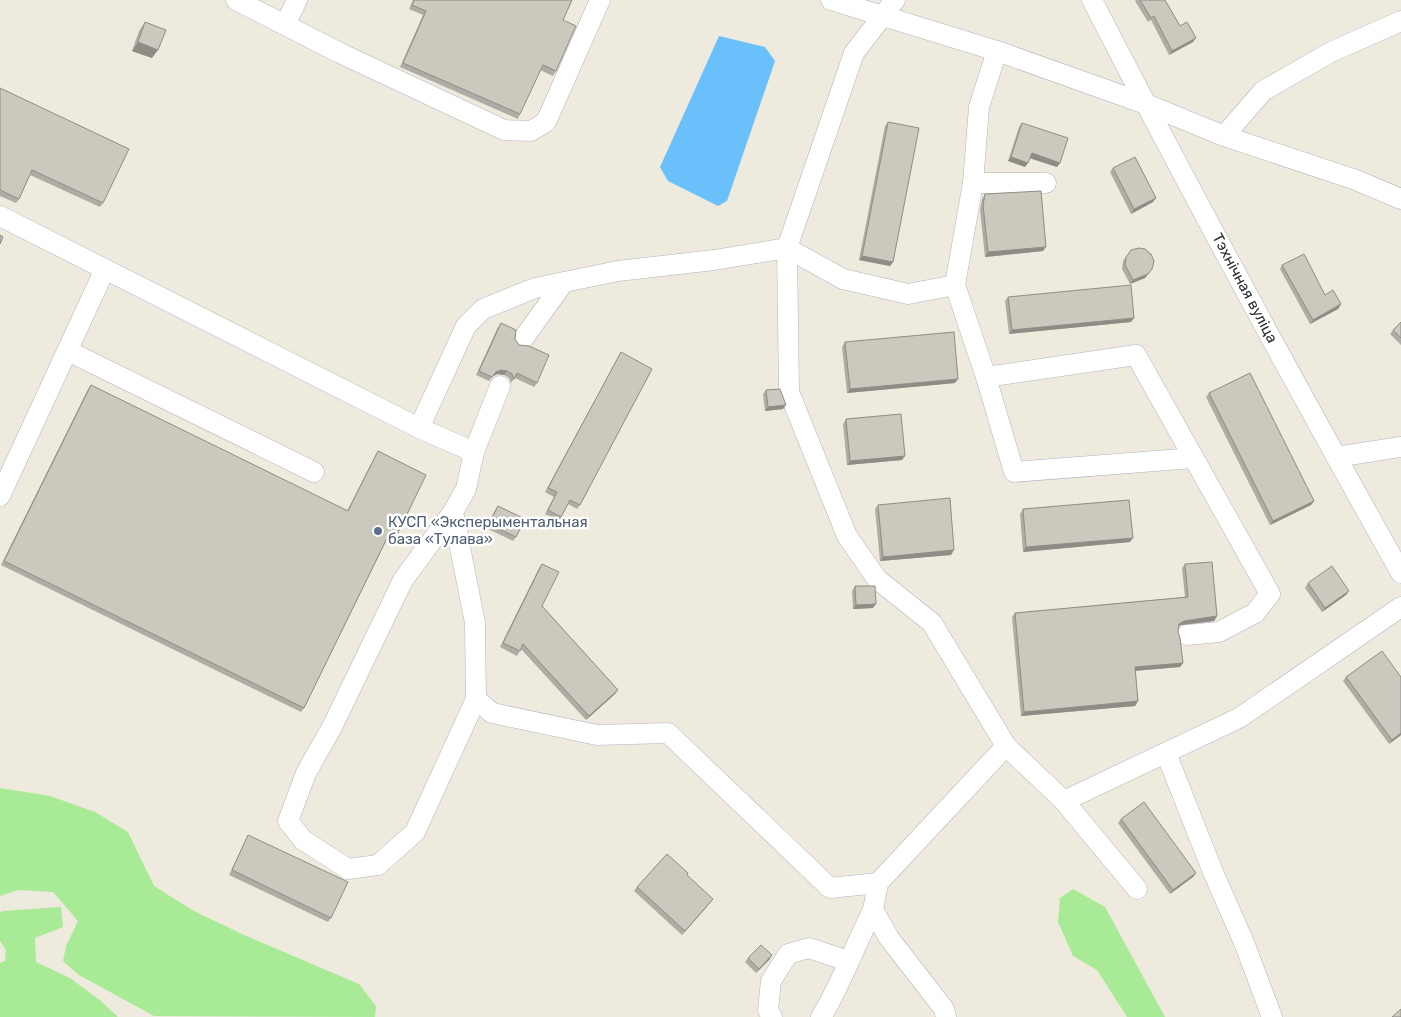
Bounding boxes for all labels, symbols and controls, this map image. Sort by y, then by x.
street label: Тэхнічная вуліца [1209,230,1281,346]
place label: КУСП «Эксперыментальная база «Тулава» [388,513,588,548]
marker: КУСП «Эксперыментальная база «Тулава» [372,525,384,537]

